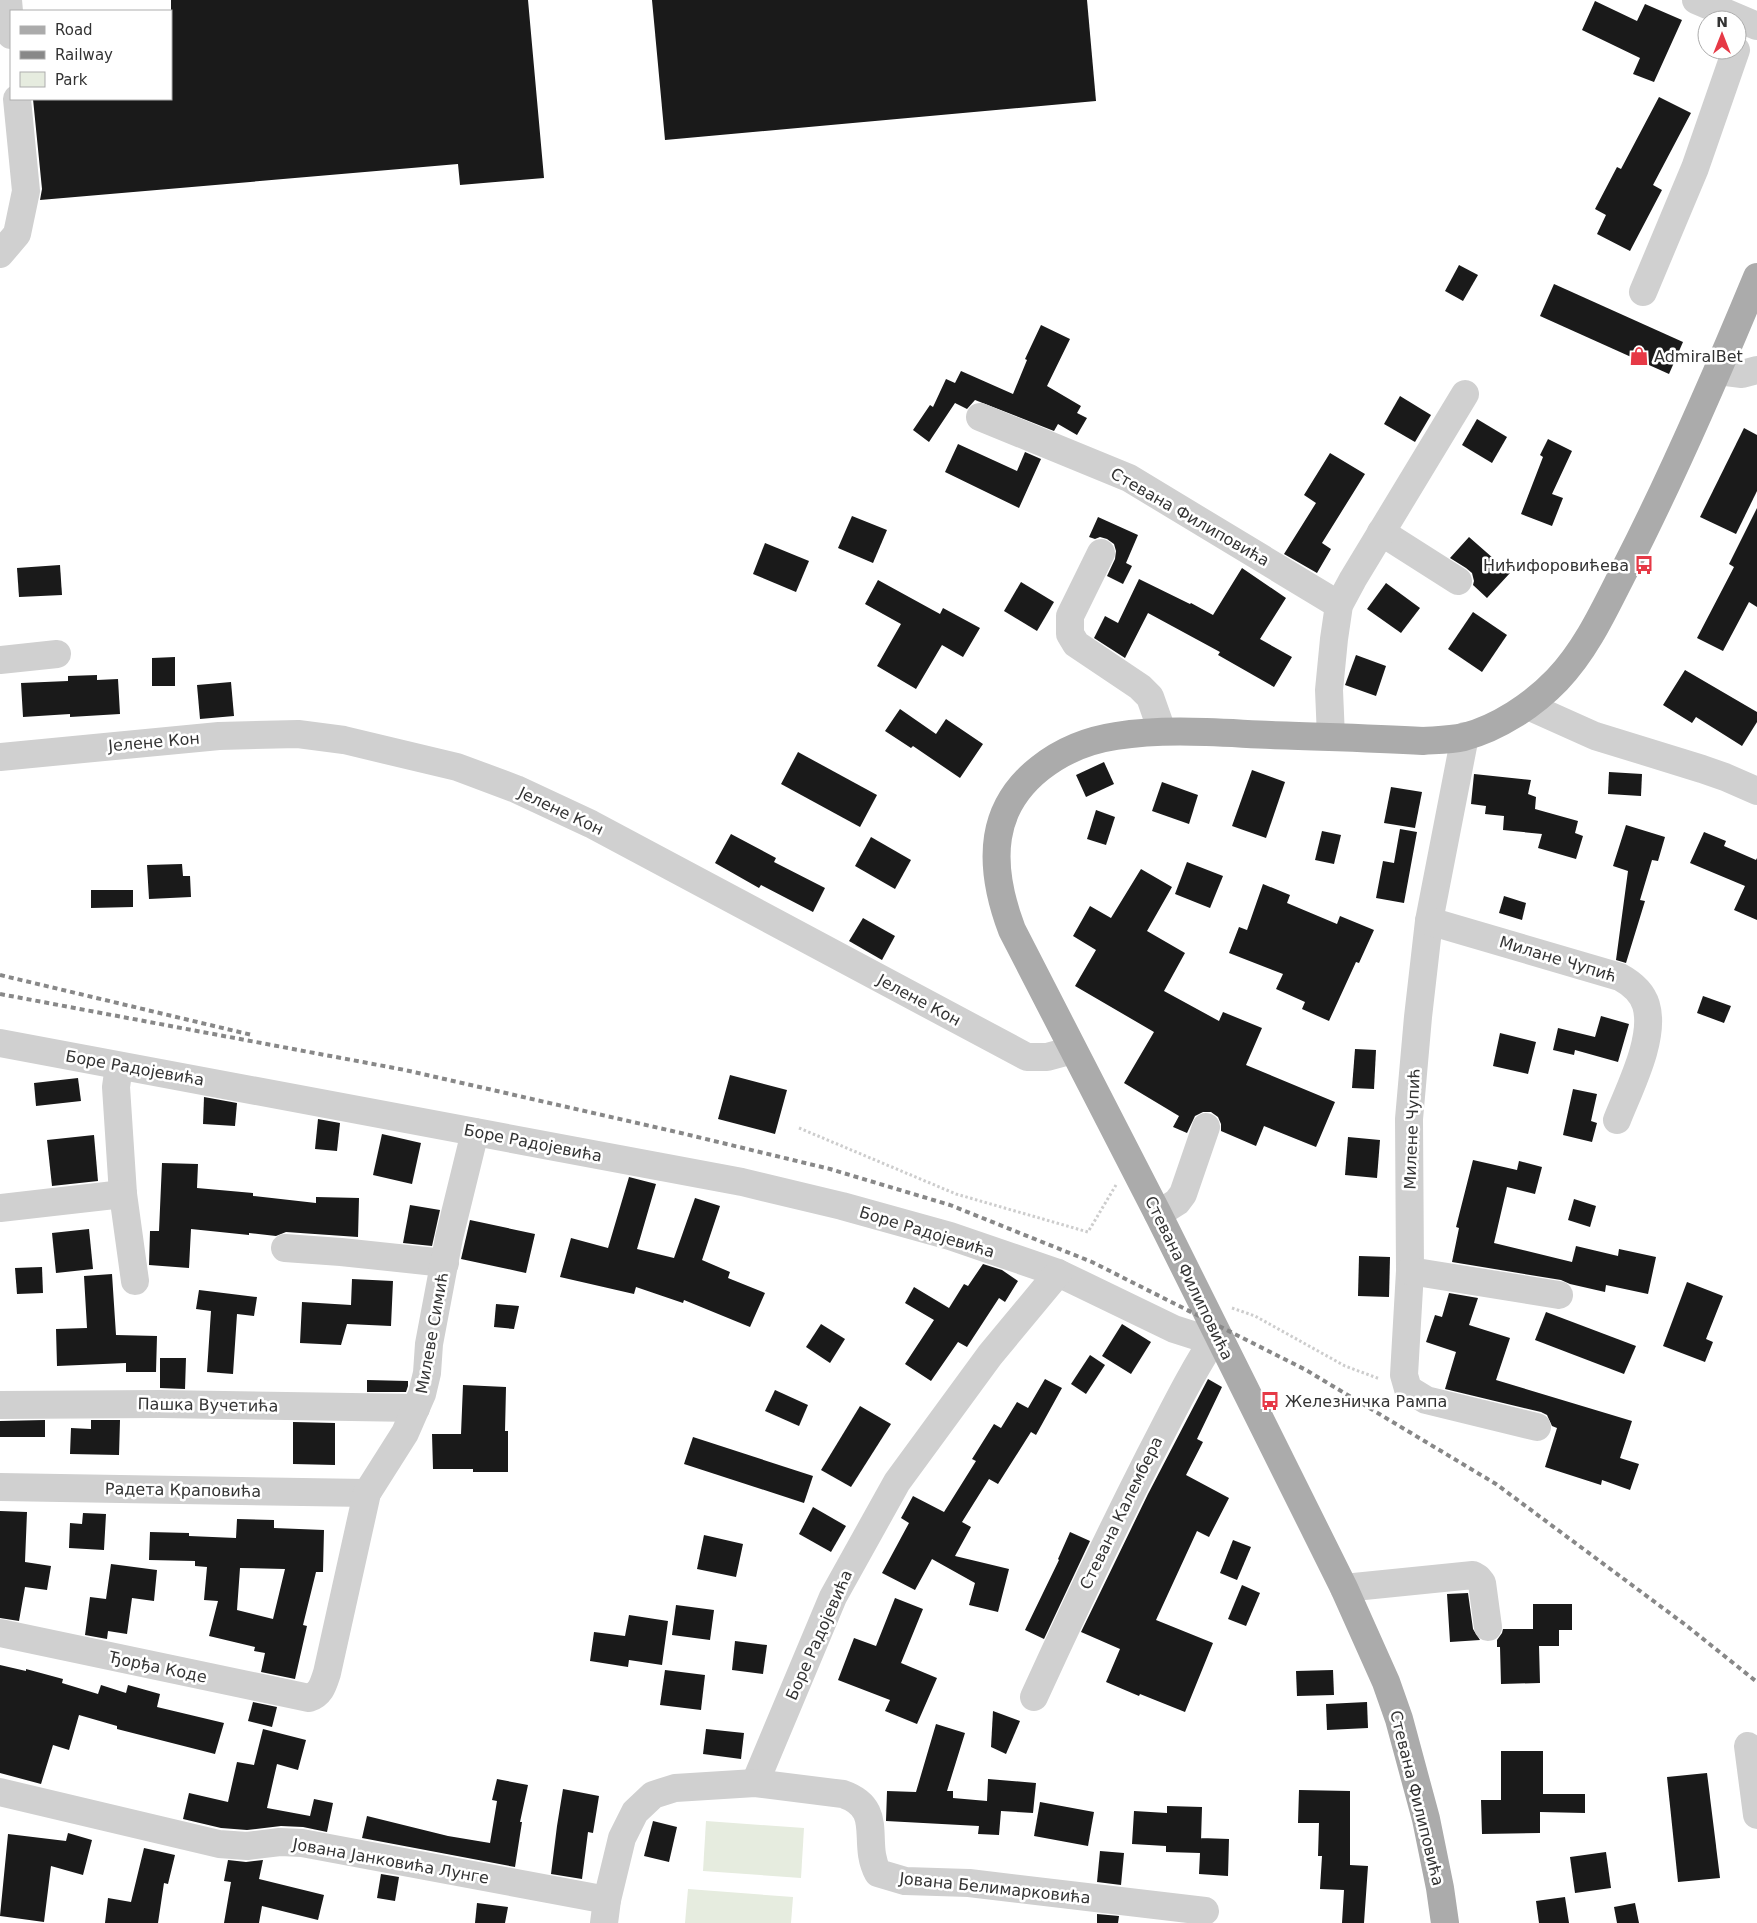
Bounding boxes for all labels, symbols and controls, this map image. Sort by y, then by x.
legend [10,10,172,100]
north arrow [1697,10,1747,60]
text: N [1716,14,1728,30]
text: Road [55,21,93,39]
text: Railway [55,46,113,64]
text: Park [55,71,88,89]
shop icon: AdmiralBet [1628,345,1650,367]
place label: AdmiralBet [1654,347,1743,366]
street label: Стевана Филиповића [1107,464,1273,570]
bus stop icon: Нићифоровићева [1633,554,1655,576]
place label: Нићифоровићева [1483,556,1629,575]
street label: Јелене Кон [107,729,200,756]
street label: Јелене Кон [515,783,607,839]
street label: Милане Чупић [1497,932,1619,986]
street label: Јелене Кон [873,970,964,1030]
street label: Боре Радојевића [64,1046,206,1090]
street label: Милене Чупић [1400,1068,1424,1190]
street label: Боре Радојевића [462,1120,604,1166]
street label: Стевана Филиповића [1141,1193,1237,1363]
street label: Боре Радојевића [857,1202,997,1262]
street label: Милеве Симић [412,1271,452,1395]
bus stop icon: Железничка Рампа [1259,1390,1281,1412]
place label: Железничка Рампа [1285,1392,1447,1411]
street label: Пашка Вучетића [137,1394,279,1416]
street label: Стевана Калембера [1076,1433,1166,1593]
street label: Радета Краповића [105,1479,261,1501]
street label: Боре Радојевића [782,1567,856,1703]
street label: Ђорђа Коде [106,1647,209,1687]
street label: Стевана Филиповића [1386,1708,1448,1888]
street label: Јована Јанковића Лунге [290,1834,491,1888]
street label: Јована Белимарковића [897,1868,1092,1907]

